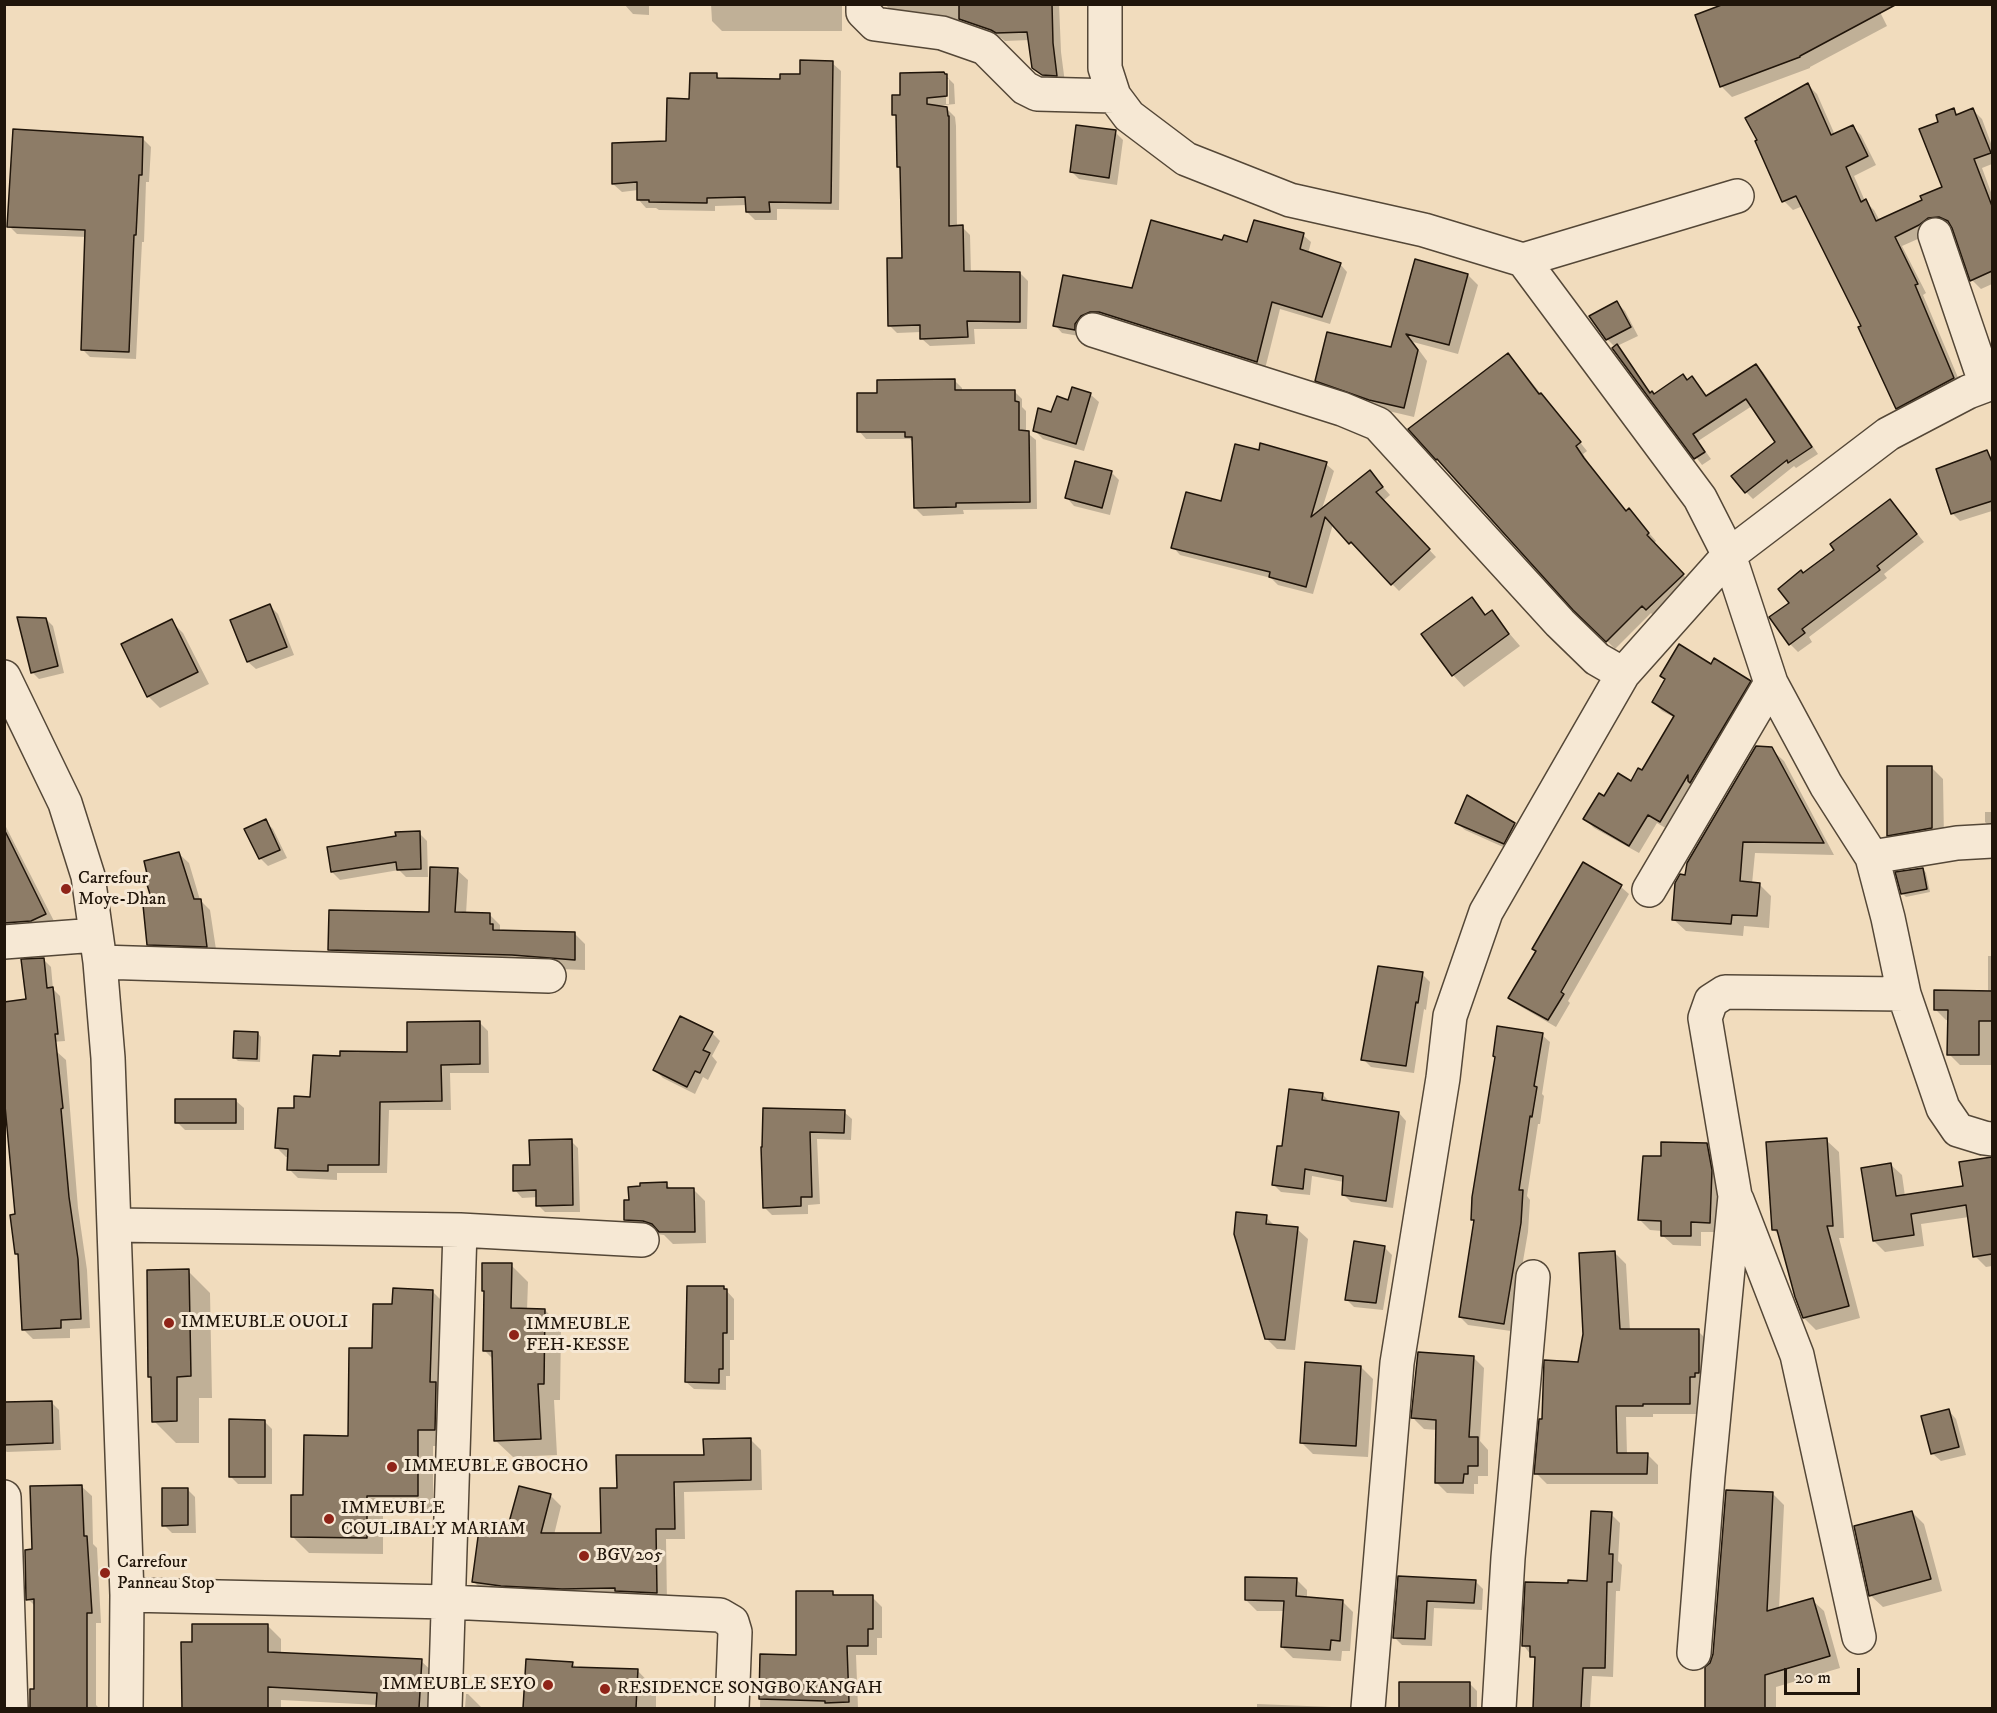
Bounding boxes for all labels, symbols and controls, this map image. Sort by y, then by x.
place label: Carrefour Moye-Dhan [78,868,166,910]
marker: Carrefour Moye-Dhan [59,882,73,896]
place label: IMMEUBLE OUOLI [181,1312,348,1334]
place label: IMMEUBLE FEH-KESSE [526,1314,630,1356]
marker: IMMEUBLE OUOLI [162,1316,176,1330]
marker: IMMEUBLE FEH-KESSE [507,1328,521,1342]
place label: IMMEUBLE GBOCHO [404,1456,588,1478]
marker: IMMEUBLE GBOCHO [385,1460,399,1474]
place label: IMMEUBLE COULIBALY MARIAM [341,1498,526,1540]
marker: IMMEUBLE COULIBALY MARIAM [322,1512,336,1526]
place label: BGV 205 [596,1545,663,1567]
marker: BGV 205 [577,1549,591,1563]
place label: Carrefour Panneau Stop [117,1552,214,1594]
marker: Carrefour Panneau Stop [98,1566,112,1580]
scale bar [1787,1656,1864,1694]
text: 20 m [1795,1667,1831,1689]
place label: IMMEUBLE SEYO [382,1674,536,1696]
marker: IMMEUBLE SEYO [541,1678,555,1692]
place label: RESIDENCE SONGBO KANGAH [617,1678,883,1700]
marker: RESIDENCE SONGBO KANGAH [598,1682,612,1696]

